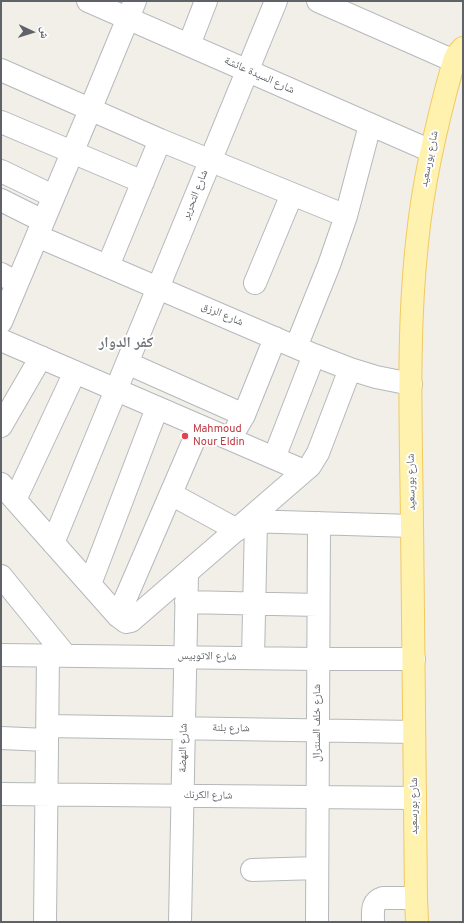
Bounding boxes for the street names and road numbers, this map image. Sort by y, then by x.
street label: شارع السيدة عائشة [222,55,296,97]
street label: شارع بورسعيد [418,130,442,188]
street label: شارع التحرير [180,168,212,222]
street label: شارع الرزق [199,300,245,330]
street label: شارع بورسعيد [405,453,419,511]
street label: شارع الاتوبيس [177,650,237,664]
street label: شارع خلف السنترال [311,684,325,762]
street label: شارع بلنة [212,722,250,736]
street label: شارع النهضة [177,723,191,773]
street label: شارع بورسعيد [408,778,422,834]
street label: شارع الكرنك [183,789,233,803]

